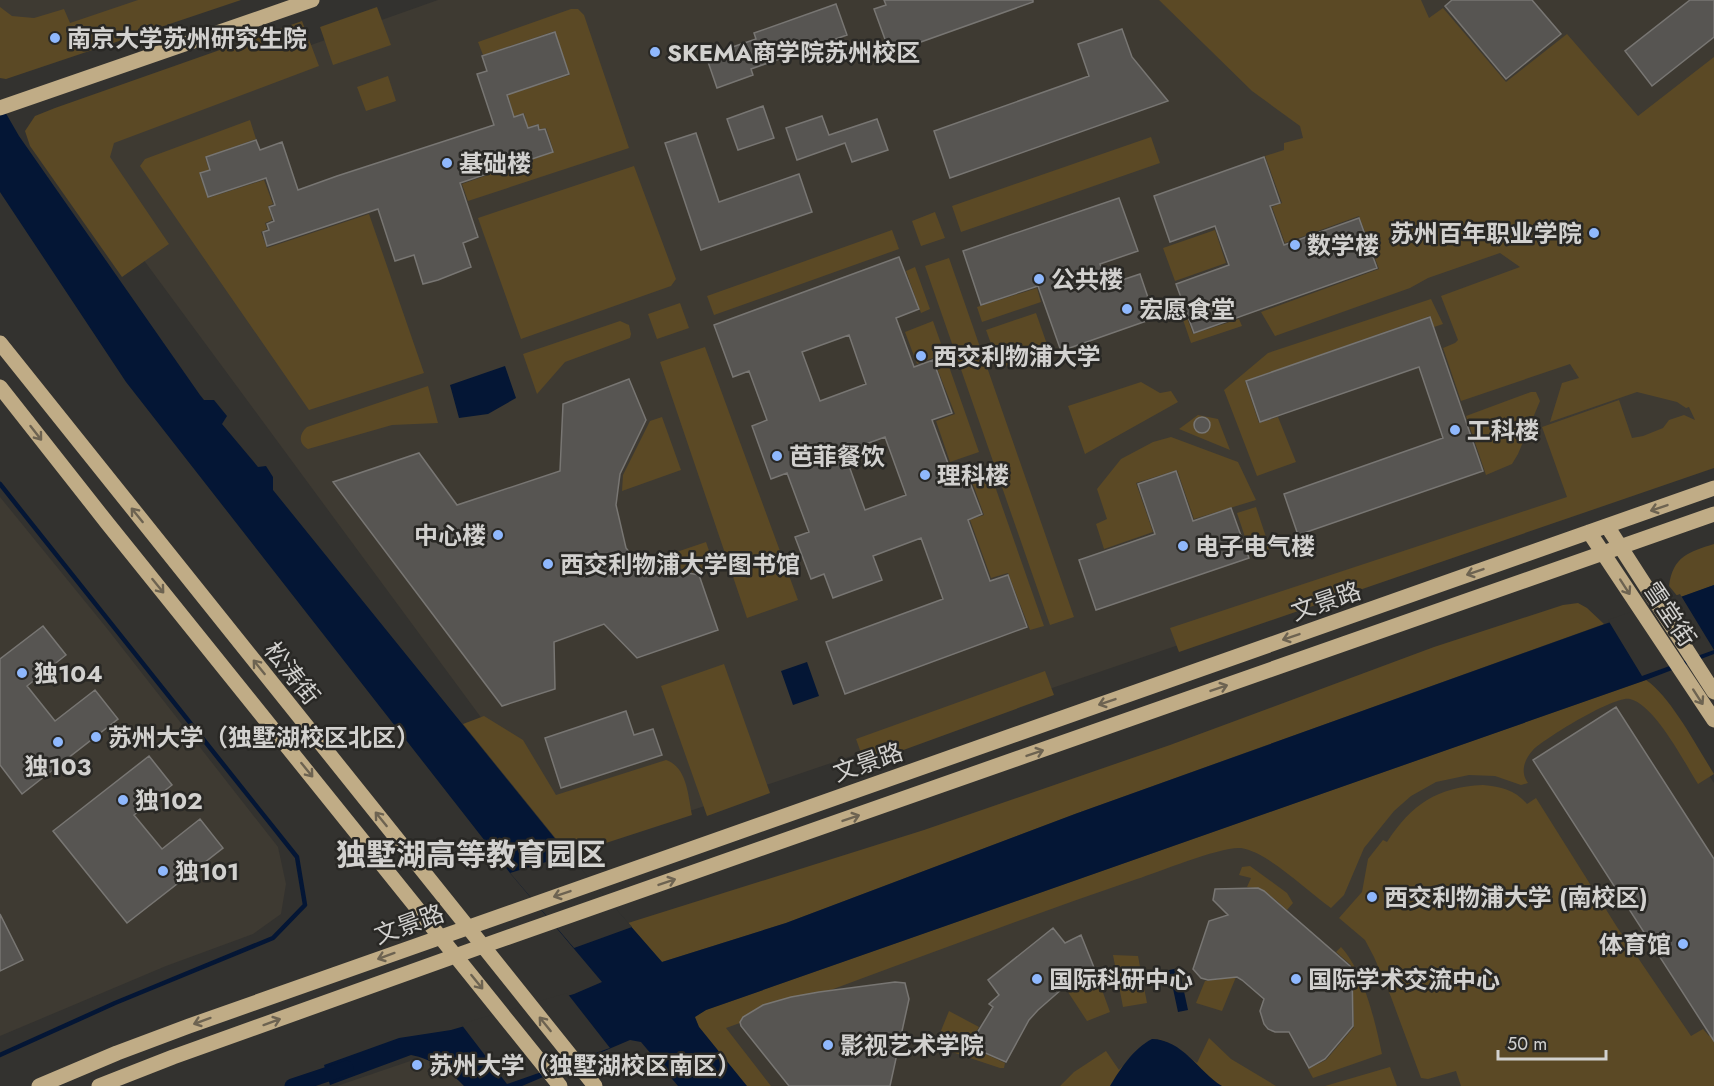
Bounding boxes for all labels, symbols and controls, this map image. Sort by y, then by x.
place label: 南京大学苏州研究生院 [67,21,307,56]
marker: 南京大学苏州研究生院 [48,31,62,45]
place label: SKEMA商学院苏州校区 [667,35,920,70]
marker: SKEMA商学院苏州校区 [648,45,662,59]
place label: 基础楼 [459,146,531,181]
marker: 基础楼 [440,156,454,170]
place label: 苏州百年职业学院 [1390,216,1582,251]
marker: 苏州百年职业学院 [1587,226,1601,240]
place label: 数学楼 [1307,228,1379,263]
marker: 数学楼 [1288,238,1302,252]
place label: 公共楼 [1051,262,1123,297]
marker: 公共楼 [1032,272,1046,286]
place label: 宏愿食堂 [1139,292,1235,327]
marker: 宏愿食堂 [1120,302,1134,316]
place label: 西交利物浦大学 [933,339,1101,374]
marker: 西交利物浦大学 [914,349,928,363]
place label: 工科楼 [1467,413,1539,448]
marker: 工科楼 [1448,423,1462,437]
one-way arrow [30,425,43,441]
place label: 芭菲餐饮 [789,439,885,474]
marker: 芭菲餐饮 [770,449,784,463]
place label: 理科楼 [937,458,1009,493]
marker: 理科楼 [918,468,932,482]
one-way arrow [1650,503,1669,514]
one-way arrow [130,507,143,523]
place label: 中心楼 [414,518,486,553]
marker: 中心楼 [491,528,505,542]
place label: 电子电气楼 [1195,529,1315,564]
marker: 电子电气楼 [1176,539,1190,553]
place label: 西交利物浦大学图书馆 [560,547,800,582]
marker: 西交利物浦大学图书馆 [541,557,555,571]
one-way arrow [1466,568,1485,579]
street label: 文景路 [1286,573,1366,629]
street label: 雪堂街 [1635,574,1705,654]
one-way arrow [151,578,164,594]
one-way arrow [1619,578,1631,595]
one-way arrow [1282,632,1301,643]
street label: 松涛街 [256,634,328,712]
place label: 独104 [34,656,103,691]
one-way arrow [252,659,265,675]
marker: 独104 [15,666,29,680]
one-way arrow [1209,682,1227,693]
one-way arrow [1692,688,1705,705]
one-way arrow [1098,697,1117,708]
place label: 苏州大学（独墅湖校区北区） [108,720,420,755]
marker: 苏州大学（独墅湖校区北区） [89,730,103,744]
street label: 文景路 [828,734,908,790]
marker: 独103 [51,735,65,749]
one-way arrow [1025,746,1043,757]
place label: 独103 [24,749,92,784]
one-way arrow [300,762,313,778]
place label: 独102 [135,783,203,818]
marker: 独102 [116,793,130,807]
one-way arrow [374,811,387,827]
one-way arrow [841,811,859,822]
district label: 独墅湖高等教育园区 [336,833,606,876]
place label: 独101 [175,854,239,889]
marker: 独101 [156,864,170,878]
one-way arrow [657,876,675,887]
place label: 西交利物浦大学 (南校区) [1384,880,1648,915]
one-way arrow [553,889,572,900]
marker: 西交利物浦大学 (南校区) [1365,890,1379,904]
street label: 文景路 [369,895,449,953]
place label: 体育馆 [1599,927,1671,962]
marker: 体育馆 [1676,937,1690,951]
one-way arrow [377,952,396,963]
place label: 国际科研中心 [1049,962,1193,997]
place label: 国际学术交流中心 [1308,962,1500,997]
marker: 国际科研中心 [1030,972,1044,986]
marker: 国际学术交流中心 [1289,972,1303,986]
one-way arrow [471,974,484,990]
one-way arrow [262,1015,281,1026]
one-way arrow [539,1016,552,1032]
one-way arrow [193,1017,212,1028]
scale bar [1498,1023,1606,1061]
place label: 影视艺术学院 [840,1028,984,1063]
text: 50 m [1507,1031,1547,1057]
marker: 影视艺术学院 [821,1038,835,1052]
place label: 苏州大学（独墅湖校区南区） [429,1048,741,1083]
marker: 苏州大学（独墅湖校区南区） [410,1058,424,1072]

